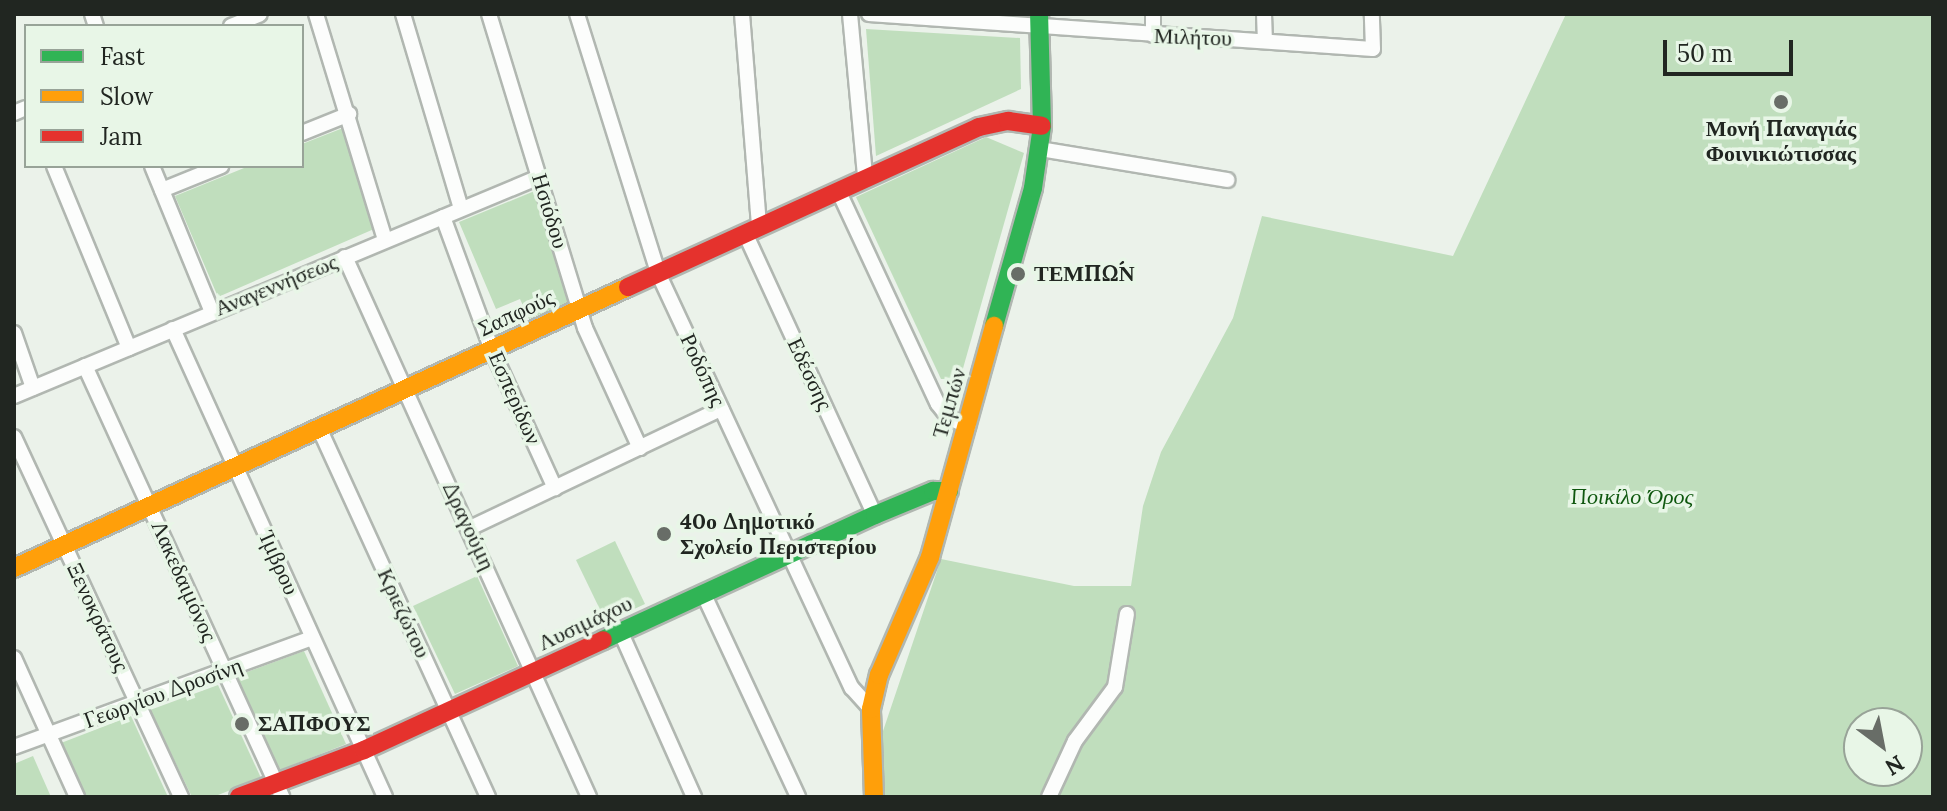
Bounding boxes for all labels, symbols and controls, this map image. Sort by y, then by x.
street label: Μιλήτου [1153,22,1233,52]
legend [24,24,304,168]
scale bar [1667,24,1797,74]
text: 50 m [1677,38,1733,69]
text: Fast [100,41,145,72]
text: Slow [100,81,153,112]
marker: Μονή Παναγιάς Φοινικιώτισσας [1772,93,1790,111]
place label: Μονή Παναγιάς Φοινικιώτισσας [1706,115,1856,166]
text: Jam [100,121,142,152]
street label: Ησιόδου [526,170,574,252]
street label: Αναγεννήσεως [211,248,341,322]
place label: ΤΕΜΠΏΝ [1034,261,1135,287]
marker: ΤΕΜΠΏΝ [1009,265,1027,283]
street label: Σαπφούς [474,284,558,342]
street label: Ροδόπης [675,329,731,411]
street label: Εδέσσης [782,334,838,414]
street label: Εσπερίδων [483,347,547,449]
street label: Τεμπών [926,365,972,441]
street label: Δραγούμη [437,478,501,574]
park label: Ποικίλο Όρος [1570,484,1694,510]
place label: 40ο Δημοτικό Σχολείο Περιστερίου [680,508,877,560]
street label: Λακεδαιμόνος [146,516,222,646]
marker: 40ο Δημοτικό Σχολείο Περιστερίου [655,525,673,543]
street label: Ίμβρου [253,527,305,599]
street label: Ξενοκράτους [61,558,135,676]
street label: Κριεζώτου [372,564,436,662]
street label: Λυσιμάχου [534,590,636,656]
street label: Γεωργίου Δροσίνη [80,652,246,734]
north arrow [1843,707,1923,787]
place label: ΣΑΠΦΟΥΣ [258,711,371,737]
marker: ΣΑΠΦΟΥΣ [233,715,251,733]
text: N [1880,749,1909,782]

